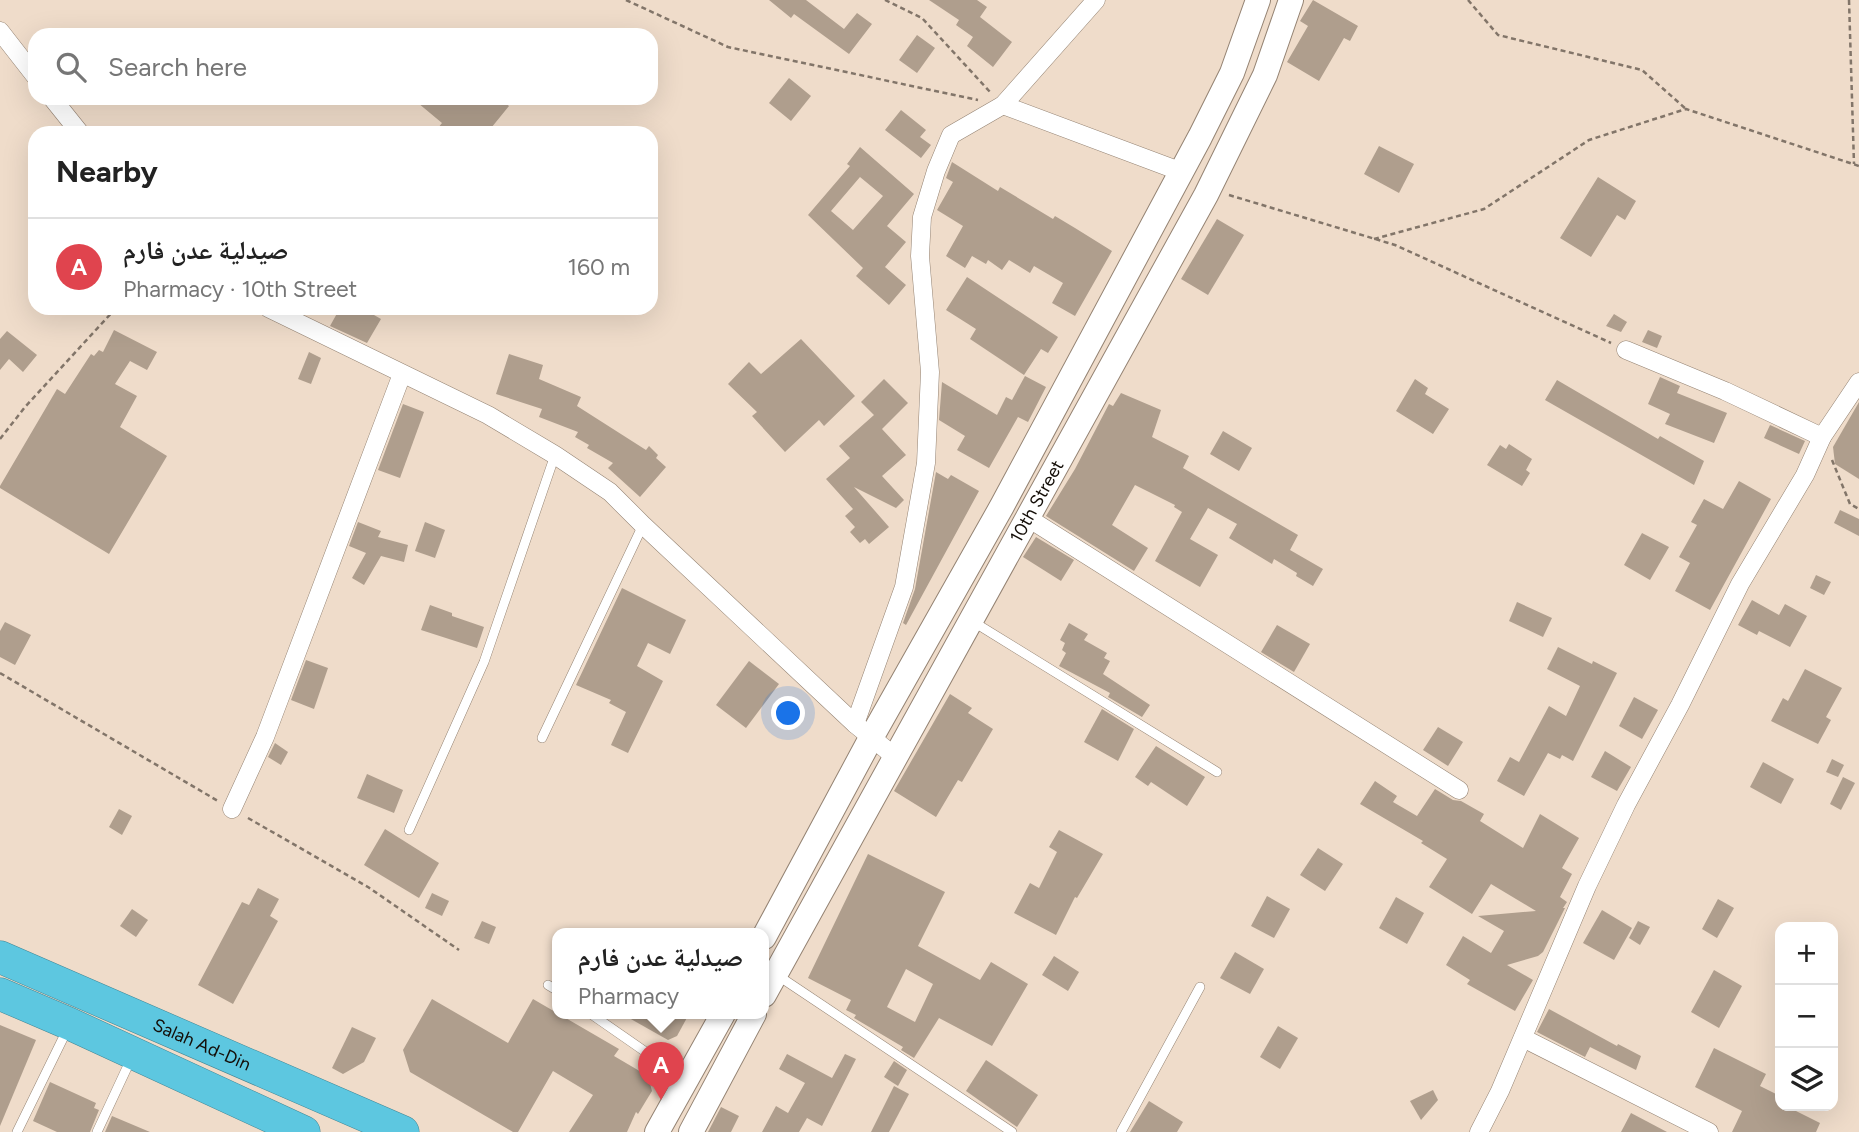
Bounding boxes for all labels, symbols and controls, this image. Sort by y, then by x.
search box [28,28,658,105]
icon: search [52,48,90,86]
text: Search here [108,51,247,83]
text: Nearby [56,153,158,190]
text: صيدلية عدن فارم [123,234,288,266]
text: A [71,253,87,281]
text: 160 m [567,253,630,281]
text: Pharmacy · 10th Street [123,275,357,303]
street label: 10th Street [1005,456,1068,546]
your location [771,696,805,730]
map controls [1775,922,1838,1111]
button: + [1775,922,1838,985]
popup [552,928,769,1019]
text: صيدلية عدن فارم [578,941,743,973]
text: Pharmacy [578,982,679,1010]
button: − [1775,985,1838,1048]
street label: Salah Ad-Din [149,1014,254,1076]
pin: A [638,1042,684,1100]
button: layers [1775,1048,1838,1111]

